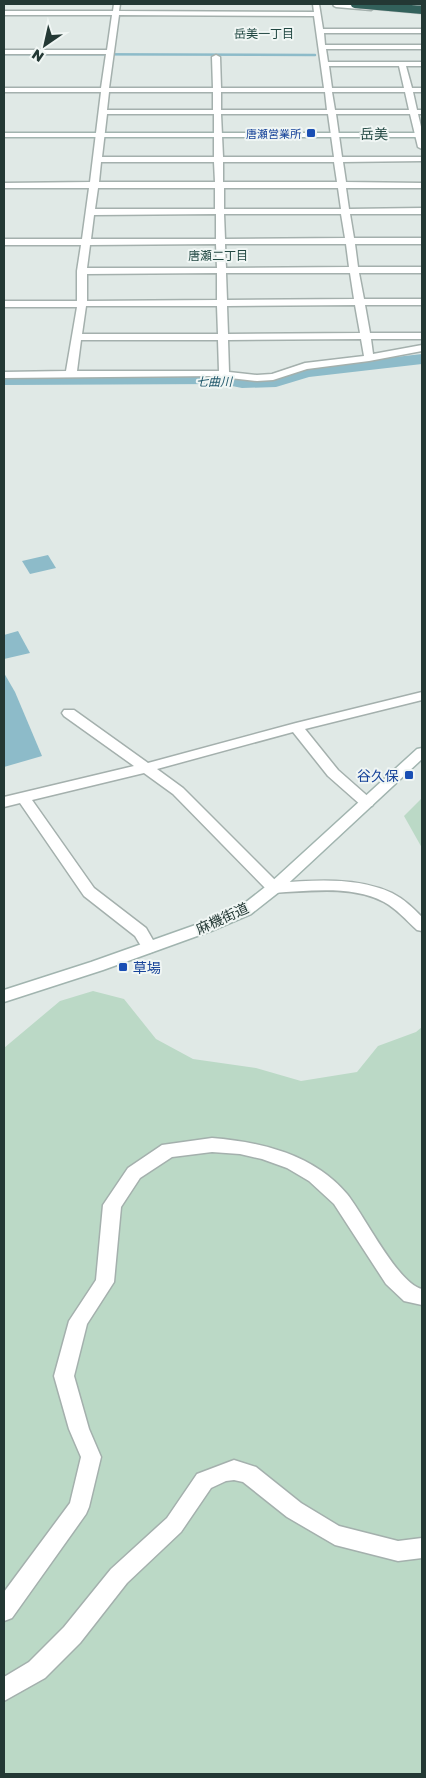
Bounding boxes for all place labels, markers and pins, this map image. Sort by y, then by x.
place label: 唐瀬営業所 [246,127,302,140]
marker: 唐瀬営業所 [305,127,317,139]
place label: 谷久保 [357,767,399,784]
marker: 谷久保 [403,769,415,781]
place label: 草場 [133,959,161,976]
marker: 草場 [117,961,129,973]

